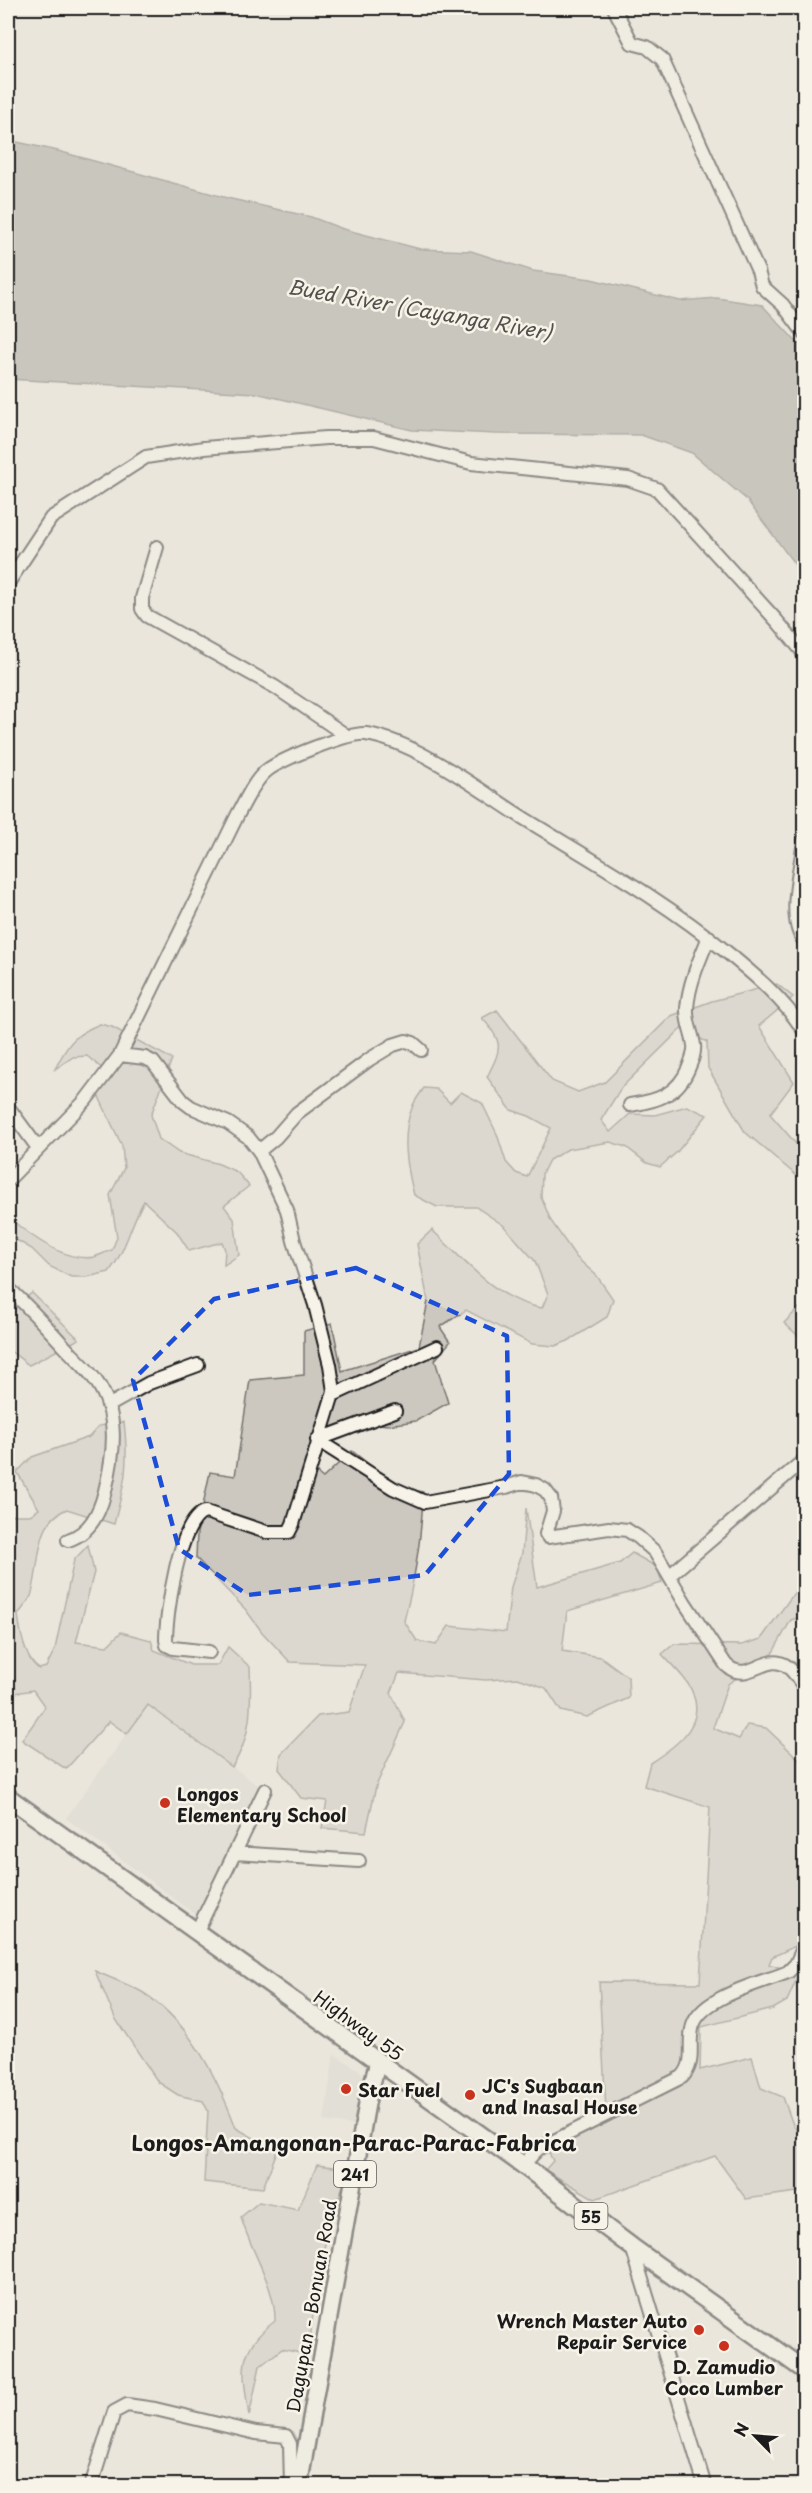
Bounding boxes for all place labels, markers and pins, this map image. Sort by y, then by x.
place label: Longos Elementary School [177,1780,347,1828]
marker: Longos Elementary School [158,1796,172,1810]
place label: JC's Sugbaan and Inasal House [482,2072,638,2120]
place label: Star Fuel [358,2076,440,2103]
marker: Star Fuel [339,2082,353,2096]
marker: JC's Sugbaan and Inasal House [463,2088,477,2102]
place label: Wrench Master Auto Repair Service [497,2307,687,2355]
marker: Wrench Master Auto Repair Service [692,2323,706,2337]
marker: D. Zamudio Coco Lumber [717,2339,731,2353]
place label: D. Zamudio Coco Lumber [665,2353,784,2401]

